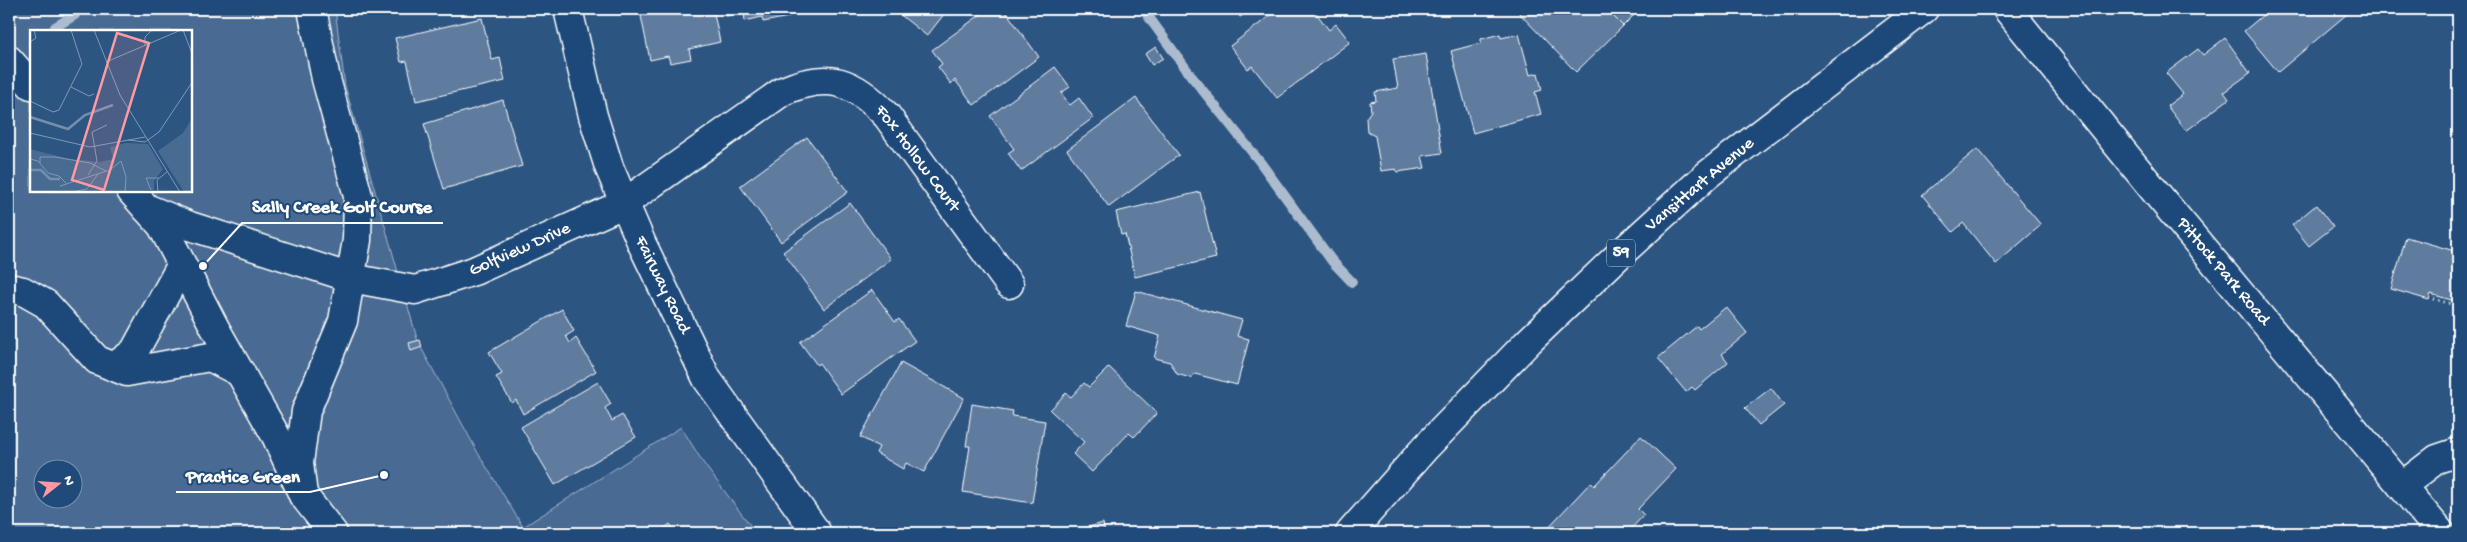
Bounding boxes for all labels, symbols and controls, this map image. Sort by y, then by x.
inset map [30,30,192,192]
street label: Fox Hollow Court [869,101,965,218]
street label: Vansittart Avenue [1640,133,1759,237]
callout: Sally Creek Golf Course [242,189,443,223]
text: Sally Creek Golf Course [252,197,433,220]
street label: Pittock Park Road [2171,213,2275,331]
street label: Golfview Drive [466,218,575,282]
street label: Fairway Road [629,232,695,338]
road number: 59 [1607,240,1635,266]
callout: Practice Green [176,458,310,492]
north arrow [32,460,82,510]
text: Practice Green [185,467,301,490]
text: N [59,474,78,488]

